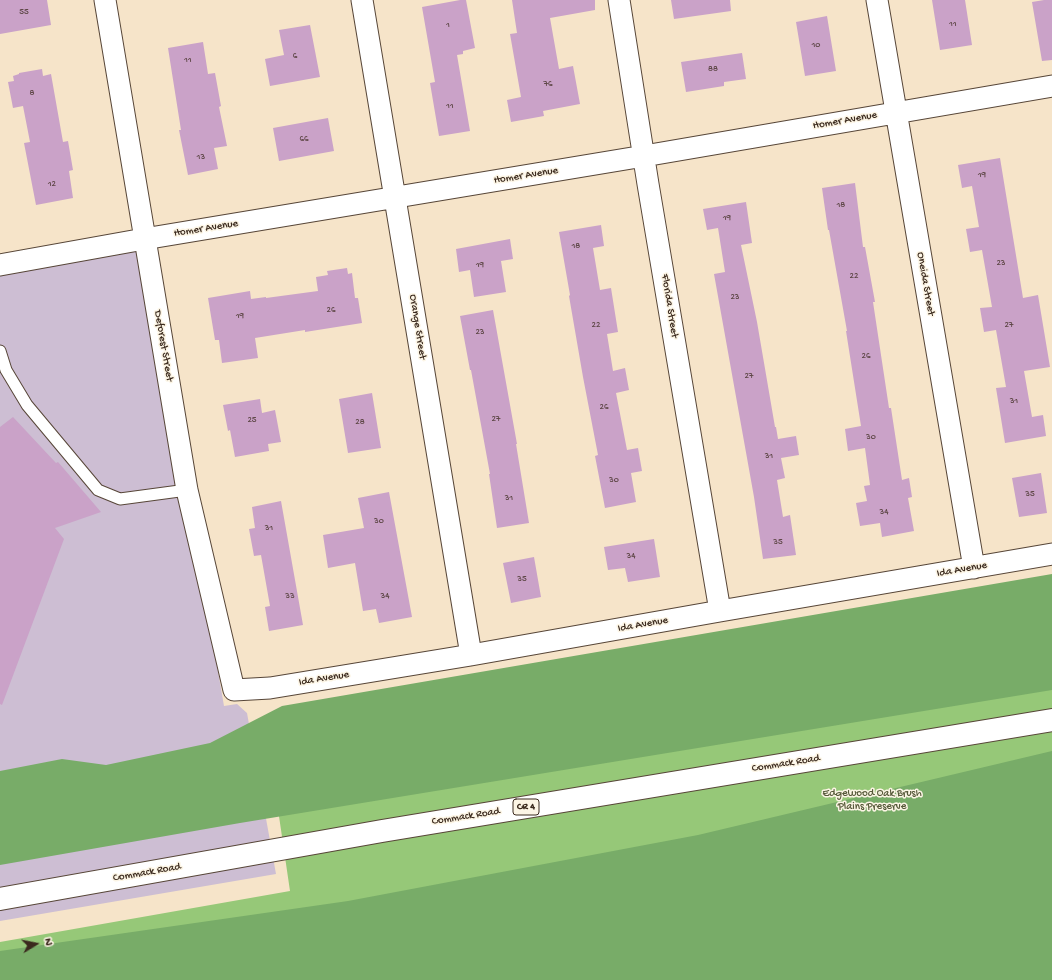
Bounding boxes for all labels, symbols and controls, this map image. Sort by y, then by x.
house number: 55 [19,8,29,18]
house number: 11 [949,20,957,30]
house number: 1 [446,21,450,31]
house number: 10 [812,41,820,51]
house number: 6 [293,52,297,62]
house number: 11 [184,56,192,66]
house number: 88 [708,65,718,75]
house number: 76 [543,80,553,90]
house number: 8 [30,89,34,99]
house number: 11 [446,102,454,112]
street label: Homer Avenue [812,109,878,133]
house number: 66 [299,135,309,145]
house number: 13 [197,153,205,163]
street label: Homer Avenue [493,164,559,188]
house number: 19 [978,171,986,181]
house number: 12 [48,180,56,190]
house number: 18 [837,201,845,211]
house number: 19 [723,214,731,224]
street label: Homer Avenue [173,217,239,241]
house number: 18 [572,242,580,252]
street label: Oneida Street [913,251,937,317]
house number: 23 [996,259,1006,269]
house number: 19 [476,261,484,271]
house number: 22 [850,272,858,282]
street label: Florida Street [657,273,681,339]
house number: 23 [730,293,740,303]
street label: Orange Street [405,294,429,360]
house number: 26 [327,306,335,316]
street label: Deforest Street [150,309,176,383]
house number: 19 [236,312,244,322]
house number: 22 [592,321,600,331]
house number: 27 [1004,321,1014,331]
house number: 23 [475,328,485,338]
house number: 26 [862,352,870,362]
house number: 27 [744,372,754,382]
house number: 31 [1010,397,1018,407]
house number: 26 [600,403,608,413]
house number: 27 [491,415,501,425]
house number: 25 [247,416,257,426]
house number: 28 [355,418,365,428]
house number: 30 [866,433,876,443]
house number: 31 [765,452,773,462]
house number: 30 [609,476,619,486]
house number: 35 [1025,490,1035,500]
house number: 31 [505,494,513,504]
house number: 34 [880,508,888,518]
house number: 30 [374,517,384,527]
house number: 31 [265,524,273,534]
house number: 35 [773,538,783,548]
house number: 34 [627,552,635,562]
street label: Ida Avenue [936,559,988,581]
house number: 35 [517,575,527,585]
house number: 33 [285,592,295,602]
house number: 34 [381,592,389,602]
street label: Ida Avenue [617,614,669,636]
street label: Ida Avenue [298,669,350,689]
street label: Commack Road [751,752,821,776]
park label: Edgewood Oak Brush Plains Preserve [822,787,922,813]
road number: CR 4 [513,799,539,815]
street label: Commack Road [431,805,501,829]
street label: Commack Road [112,861,182,885]
north arrow [16,924,56,964]
text: N [41,937,54,946]

